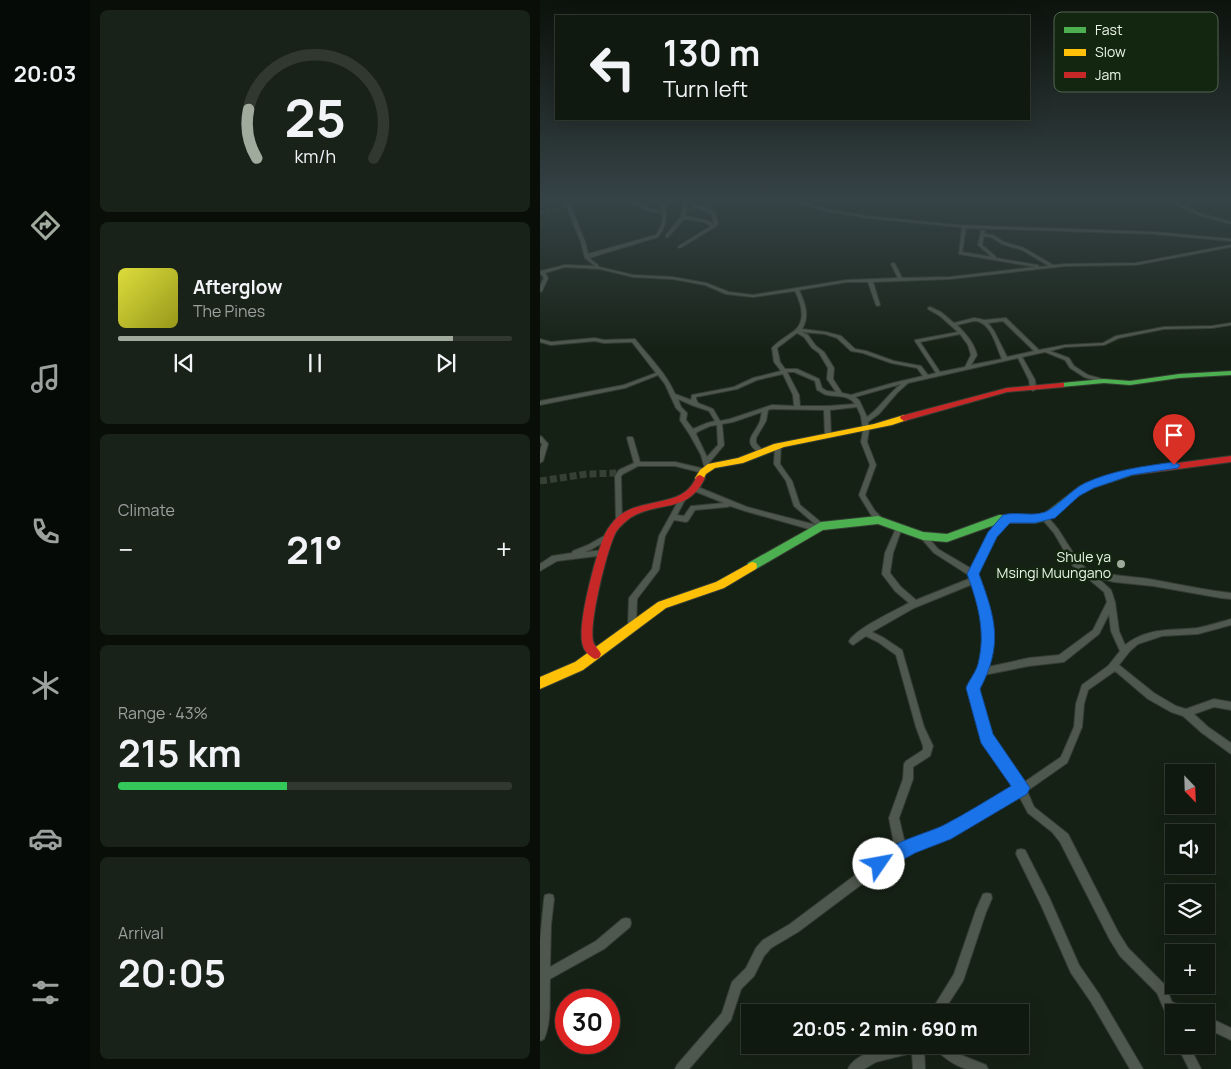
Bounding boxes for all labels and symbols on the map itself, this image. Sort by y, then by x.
legend [1054,12,1218,92]
text: Fast [1095,20,1123,39]
text: Slow [1095,42,1126,61]
text: Jam [1095,65,1121,84]
pin [1153,414,1195,465]
place label: Shule ya Msingi Muungano [997,547,1111,582]
marker: Shule ya Msingi Muungano [1115,558,1127,570]
north arrow [1165,764,1215,814]
position arrow [852,837,904,889]
speed limit sign: 30 [555,989,620,1054]

